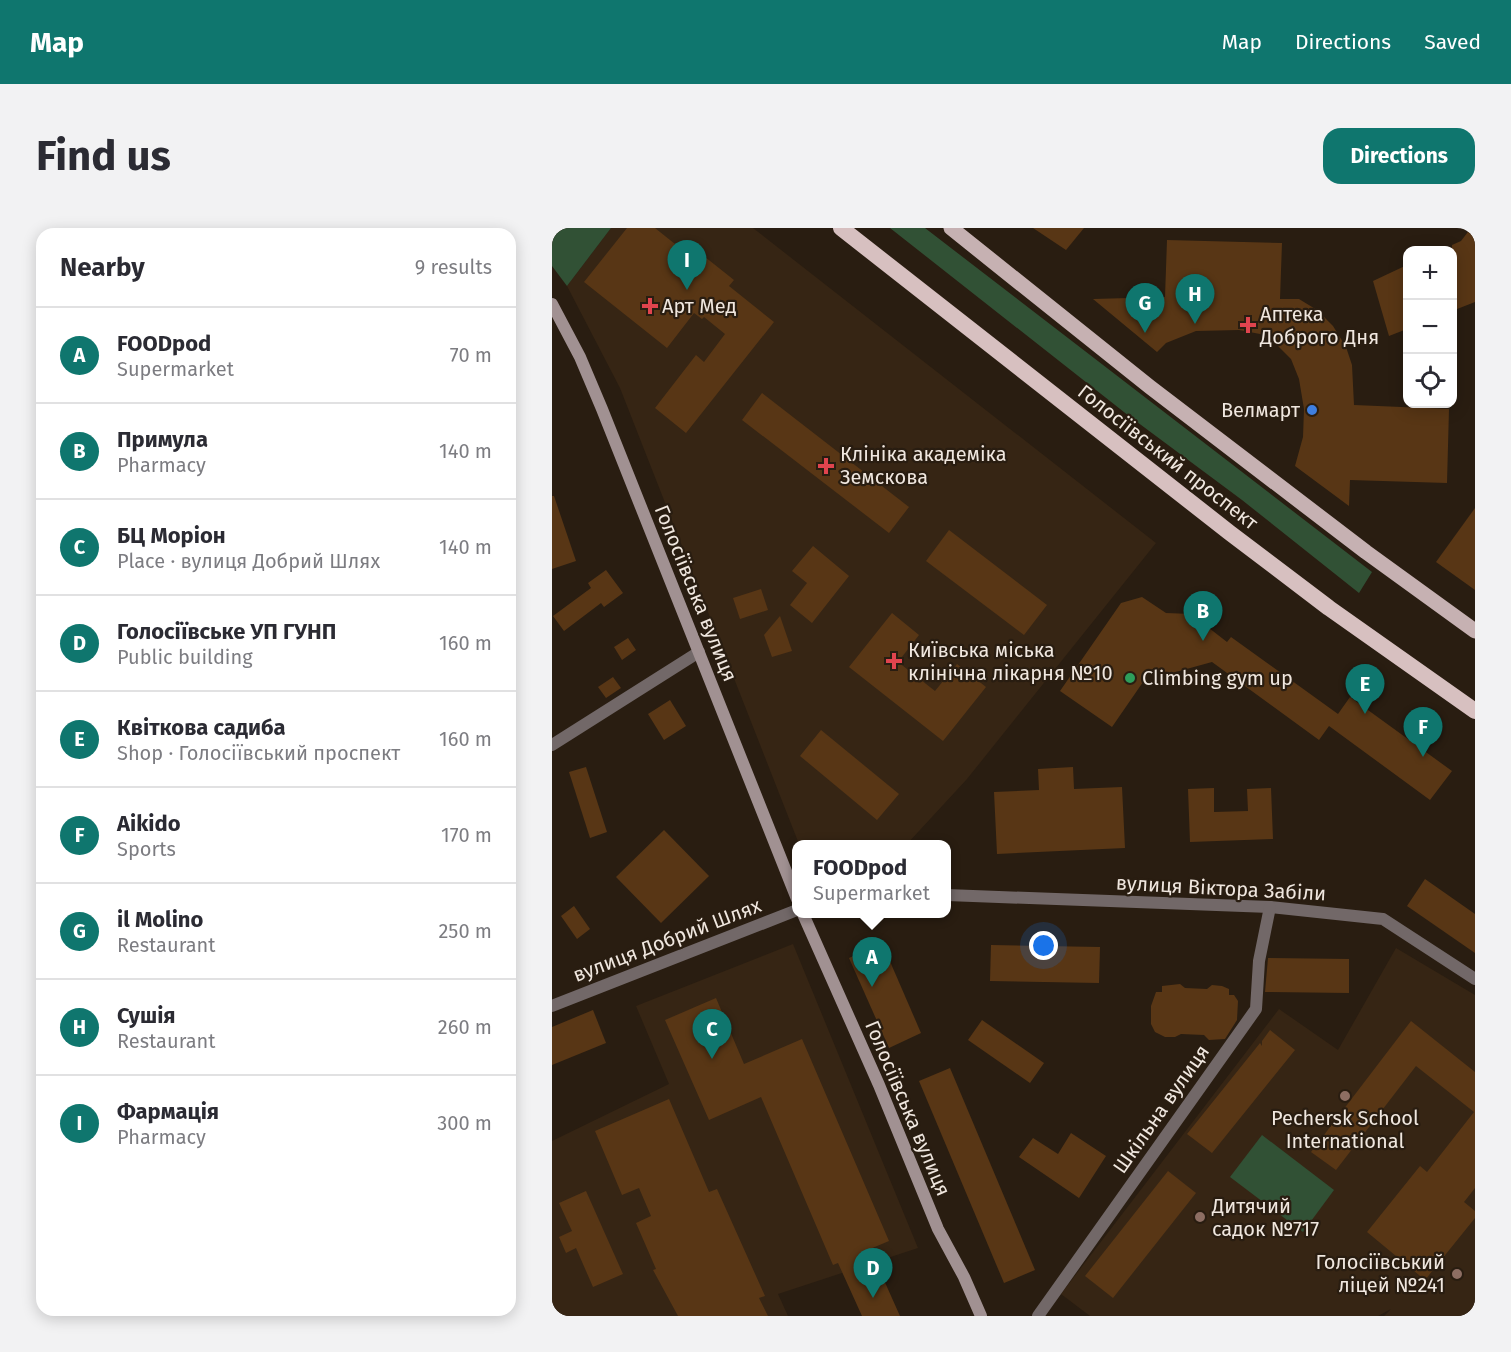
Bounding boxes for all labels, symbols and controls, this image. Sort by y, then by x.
text: Map [30,26,84,59]
text: Map [1222,29,1262,55]
text: Directions [1295,29,1391,55]
text: Saved [1424,29,1481,55]
button: Directions [1323,128,1475,184]
text: Find us [36,131,171,181]
pin: I [668,241,706,290]
map controls [1403,246,1457,408]
button: + [1403,246,1457,300]
text: Nearby [60,252,145,283]
text: 9 results [415,255,492,279]
pin: H [1176,274,1214,324]
pin: G [1126,284,1164,333]
place label: Арт Мед [662,294,737,318]
marker: Арт Мед [643,299,657,313]
button: − [1403,300,1457,354]
place label: Аптека Доброго Дня [1259,302,1379,349]
marker: Аптека Доброго Дня [1241,318,1255,332]
text: FOODpod [117,330,211,357]
text: A [74,343,85,367]
text: 70 m [450,343,492,367]
button: locate [1403,354,1457,408]
text: Supermarket [117,357,234,381]
street label: Голосіївський проспект [1073,379,1264,535]
place label: Велмарт [1221,398,1301,422]
marker: Велмарт [1305,403,1319,417]
text: Примула [117,426,208,453]
text: B [73,439,86,463]
text: 140 m [439,439,492,463]
place label: Клініка академіка Земскова [840,442,1007,489]
text: Pharmacy [117,453,206,477]
marker: Клініка академіка Земскова [817,457,835,475]
street label: Голосіївська вулиця [650,501,742,685]
text: БЦ Моріон [117,522,226,549]
text: C [74,535,85,559]
text: 140 m [439,535,492,559]
text: Place · вулиця Добрий Шлях [117,549,380,573]
pin: B [1184,592,1222,641]
text: Голосіївське УП ГУНП [117,618,336,645]
text: D [73,631,86,655]
text: 160 m [439,631,492,655]
place label: Київська міська клінічна лікарня №10 [908,638,1113,685]
text: Public building [117,645,253,669]
marker: Київська міська клінічна лікарня №10 [885,652,903,670]
pin: E [1346,664,1384,714]
place label: Climbing gym up [1142,666,1293,690]
marker: Climbing gym up [1123,671,1137,685]
pin: F [1404,708,1442,757]
text: Квіткова садиба [117,714,286,741]
text: E [74,727,85,751]
text: 160 m [439,727,492,751]
text: Shop · Голосіївський проспект [117,741,400,765]
text: Aikido [117,810,181,837]
text: F [75,823,84,847]
text: 170 m [441,823,492,847]
text: Sports [117,837,176,861]
popup [792,840,951,918]
text: FOODpod [813,854,907,881]
street label: вулиця Віктора Забіли [1115,871,1327,905]
text: Supermarket [813,881,930,905]
street label: вулиця Добрий Шлях [570,893,765,987]
text: il Molino [117,906,203,933]
text: G [73,919,86,943]
text: 250 m [438,919,492,943]
your location [1029,931,1058,960]
text: Restaurant [117,933,215,957]
pin: A [852,938,892,987]
text: Сушія [117,1002,176,1029]
pin: C [692,1010,732,1059]
text: H [73,1015,86,1039]
text: 260 m [438,1015,492,1039]
street label: Голосіївська вулиця [860,1017,956,1199]
text: Restaurant [117,1029,215,1053]
street label: Шкільна вулиця [1108,1040,1214,1178]
marker: Pechersk School International [1338,1089,1352,1103]
text: Фармація [117,1098,219,1125]
place label: Pechersk School International [1271,1106,1419,1153]
text: I [77,1111,82,1135]
text: 300 m [437,1111,492,1135]
text: Pharmacy [117,1125,206,1149]
place label: Дитячий садок №717 [1211,1194,1319,1241]
marker: Дитячий садок №717 [1193,1210,1207,1224]
pin: D [854,1248,892,1298]
place label: Голосіївський ліцей №241 [1316,1250,1445,1297]
marker: Голосіївський ліцей №241 [1450,1267,1464,1281]

